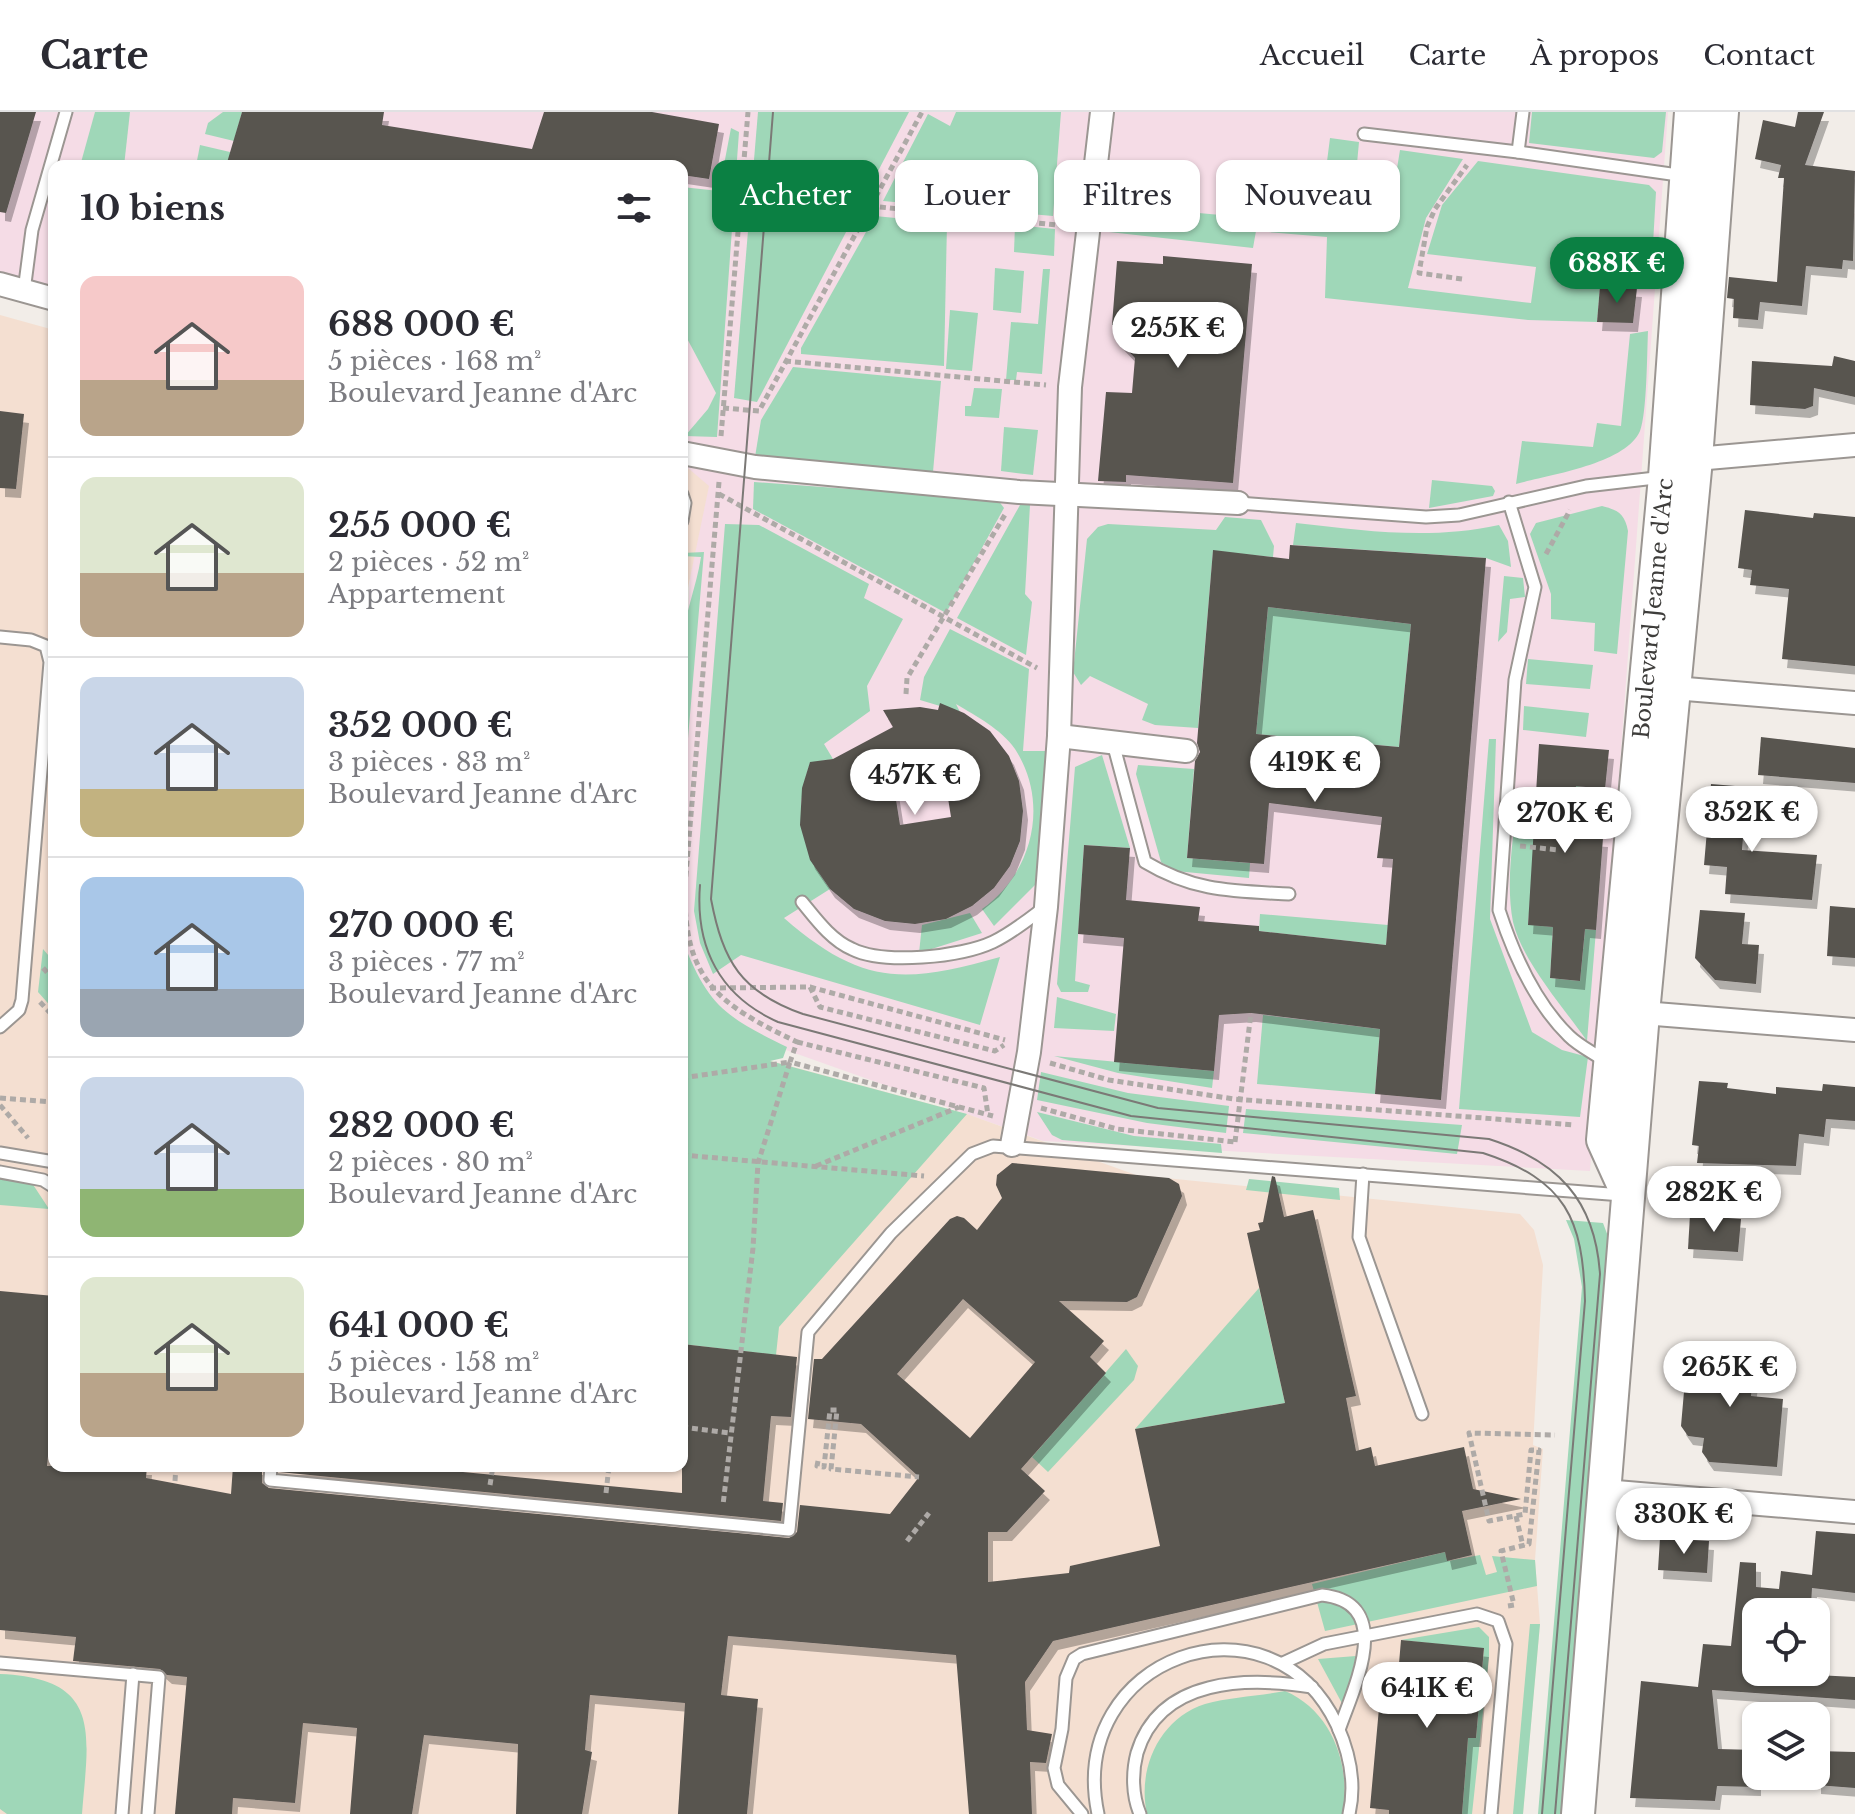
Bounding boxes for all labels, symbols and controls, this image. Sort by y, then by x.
text: Carte [40,32,149,79]
text: Accueil [1260,38,1364,73]
text: Carte [1408,38,1486,73]
text: À propos [1530,38,1659,73]
text: Contact [1703,38,1815,73]
chip: Acheter [712,160,879,232]
chip: Louer [895,160,1038,232]
chip: Filtres [1054,160,1200,232]
chip: Nouveau [1216,160,1400,232]
icon: filters [612,186,656,230]
text: 10 biens [80,187,225,229]
pin: 688K € [1552,237,1682,305]
text: 688K € [1568,247,1666,279]
pin: 255K € [1113,302,1243,370]
text: 688 000 € [328,303,515,345]
icon: home [144,308,240,404]
text: 255K € [1130,312,1226,344]
text: 5 pièces · 168 m² [328,345,541,377]
text: Boulevard Jeanne d'Arc [328,377,637,409]
street label: Boulevard Jeanne d'Arc [1628,477,1679,740]
text: 255 000 € [328,504,512,546]
icon: home [144,509,240,605]
text: 2 pièces · 52 m² [328,546,529,578]
text: Appartement [328,578,505,610]
text: 352 000 € [328,704,513,746]
icon: home [144,709,240,805]
pin: 419K € [1250,736,1380,804]
text: 3 pièces · 83 m² [328,746,530,778]
text: 419K € [1268,746,1362,778]
pin: 457K € [850,749,980,817]
text: 457K € [868,759,962,791]
text: Boulevard Jeanne d'Arc [328,778,637,810]
pin: 352K € [1687,786,1817,854]
pin: 270K € [1500,787,1630,855]
text: 352K € [1704,796,1800,828]
text: 270K € [1516,797,1614,829]
text: 270 000 € [328,904,514,946]
icon: home [144,909,240,1005]
text: 3 pièces · 77 m² [328,946,525,978]
text: Boulevard Jeanne d'Arc [328,978,637,1010]
text: 282 000 € [328,1104,515,1146]
icon: home [144,1109,240,1205]
text: 2 pièces · 80 m² [328,1146,533,1178]
pin: 282K € [1649,1166,1779,1234]
text: 282K € [1665,1176,1763,1208]
text: Boulevard Jeanne d'Arc [328,1178,637,1210]
text: 641 000 € [328,1304,509,1346]
icon: home [144,1309,240,1405]
pin: 265K € [1665,1341,1795,1409]
text: 5 pièces · 158 m² [328,1346,540,1378]
text: 265K € [1681,1351,1779,1383]
text: Boulevard Jeanne d'Arc [328,1378,637,1410]
pin: 330K € [1619,1488,1749,1556]
text: 330K € [1634,1498,1734,1530]
map controls [1742,1598,1830,1790]
button: locate [1742,1598,1830,1686]
pin: 641K € [1362,1662,1492,1730]
text: 641K € [1380,1672,1474,1704]
button: layers [1742,1702,1830,1790]

